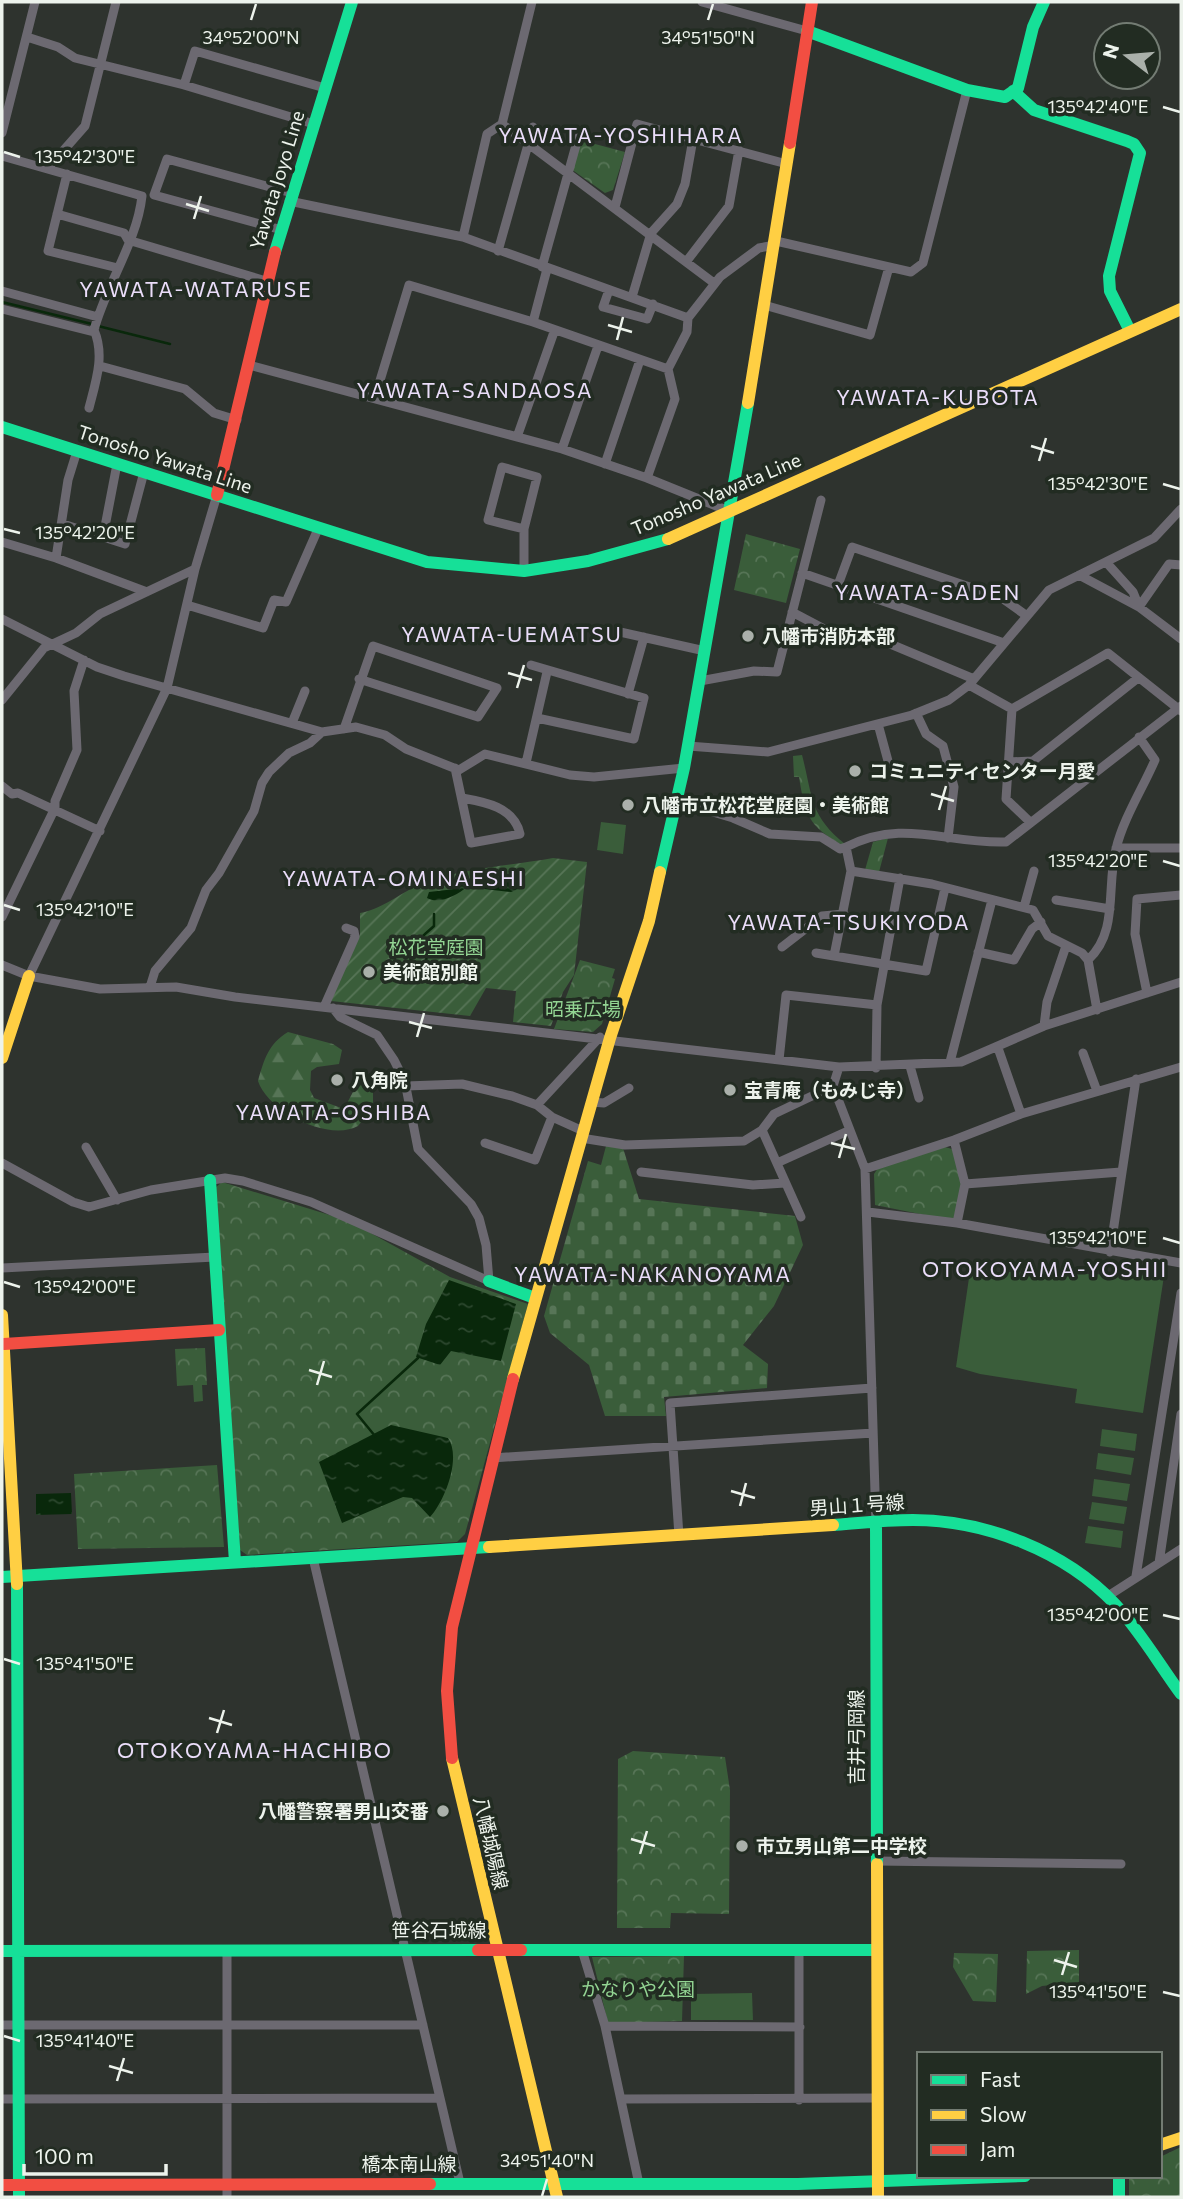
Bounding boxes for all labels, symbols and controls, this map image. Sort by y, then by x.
north arrow [1092,21,1162,91]
text: 34°52'00"N [202,26,300,48]
text: 34°51'50"N [661,26,755,48]
text: N [1097,41,1123,61]
text: 135°42'40"E [1048,95,1148,117]
street label: Yawata Joyo Line [244,108,309,252]
district label: YAWATA-YOSHIHARA [498,122,744,147]
text: 135°42'30"E [35,145,135,167]
district label: YAWATA-WATARUSE [79,276,313,301]
district label: YAWATA-SANDAOSA [356,377,594,402]
district label: YAWATA-KUBOTA [836,384,1040,409]
street label: Tonosho Yawata Line [75,419,255,498]
street label: Tonosho Yawata Line [628,447,804,540]
text: 135°42'30"E [1048,472,1148,494]
text: 135°42'20"E [35,521,135,543]
district label: YAWATA-SADEN [835,579,1021,604]
district label: YAWATA-UEMATSU [401,621,623,646]
place label: 八幡市消防本部 [762,624,895,647]
marker: 八幡市消防本部 [740,628,756,644]
place label: コミュニティセンター月愛 [869,759,1096,782]
marker: コミュニティセンター月愛 [847,763,863,779]
place label: 八幡市立松花堂庭園・美術館 [642,793,889,816]
marker: 八幡市立松花堂庭園・美術館 [620,797,636,813]
text: 135°42'20"E [1048,849,1148,871]
district label: YAWATA-OMINAESHI [282,865,526,890]
text: 135°42'10"E [36,898,134,920]
district label: YAWATA-TSUKIYODA [727,909,971,934]
park label: 松花堂庭園 [388,935,484,958]
place label: 美術館別館 [383,960,478,983]
marker: 美術館別館 [361,964,377,980]
park label: 昭乗広場 [545,997,621,1020]
place label: 八角院 [351,1068,408,1091]
marker: 八角院 [329,1072,345,1088]
place label: 宝青庵（もみじ寺） [744,1078,915,1101]
marker: 宝青庵（もみじ寺） [722,1082,738,1098]
district label: YAWATA-OSHIBA [236,1099,433,1124]
text: 135°42'10"E [1049,1226,1147,1248]
district label: OTOKOYAMA-YOSHII [922,1256,1168,1281]
district label: YAWATA-NAKANOYAMA [514,1261,792,1286]
text: 135°42'00"E [34,1275,136,1297]
street label: 男山１号線 [809,1490,905,1519]
text: 135°42'00"E [1047,1603,1149,1625]
text: 135°41'50"E [36,1652,134,1674]
street label: 吉井弓岡線 [844,1689,867,1785]
district label: OTOKOYAMA-HACHIBO [117,1737,393,1762]
street label: 八幡城陽線 [470,1794,513,1892]
place label: 八幡警察署男山交番 [258,1799,429,1822]
marker: 八幡警察署男山交番 [435,1803,451,1819]
place label: 市立男山第二中学校 [756,1834,927,1857]
marker: 市立男山第二中学校 [734,1838,750,1854]
street label: 笹谷石城線 [391,1918,487,1941]
park label: かなりや公園 [581,1977,695,2000]
text: 135°41'50"E [1049,1980,1147,2002]
text: 135°41'40"E [36,2029,134,2051]
legend [917,2052,1162,2178]
text: Fast [980,2066,1021,2091]
text: Slow [980,2101,1027,2126]
scale bar [24,2132,166,2176]
text: Jam [980,2136,1015,2161]
text: 100 m [35,2143,94,2168]
text: 34°51'40"N [500,2149,594,2171]
street label: 橋本南山線 [361,2152,457,2175]

